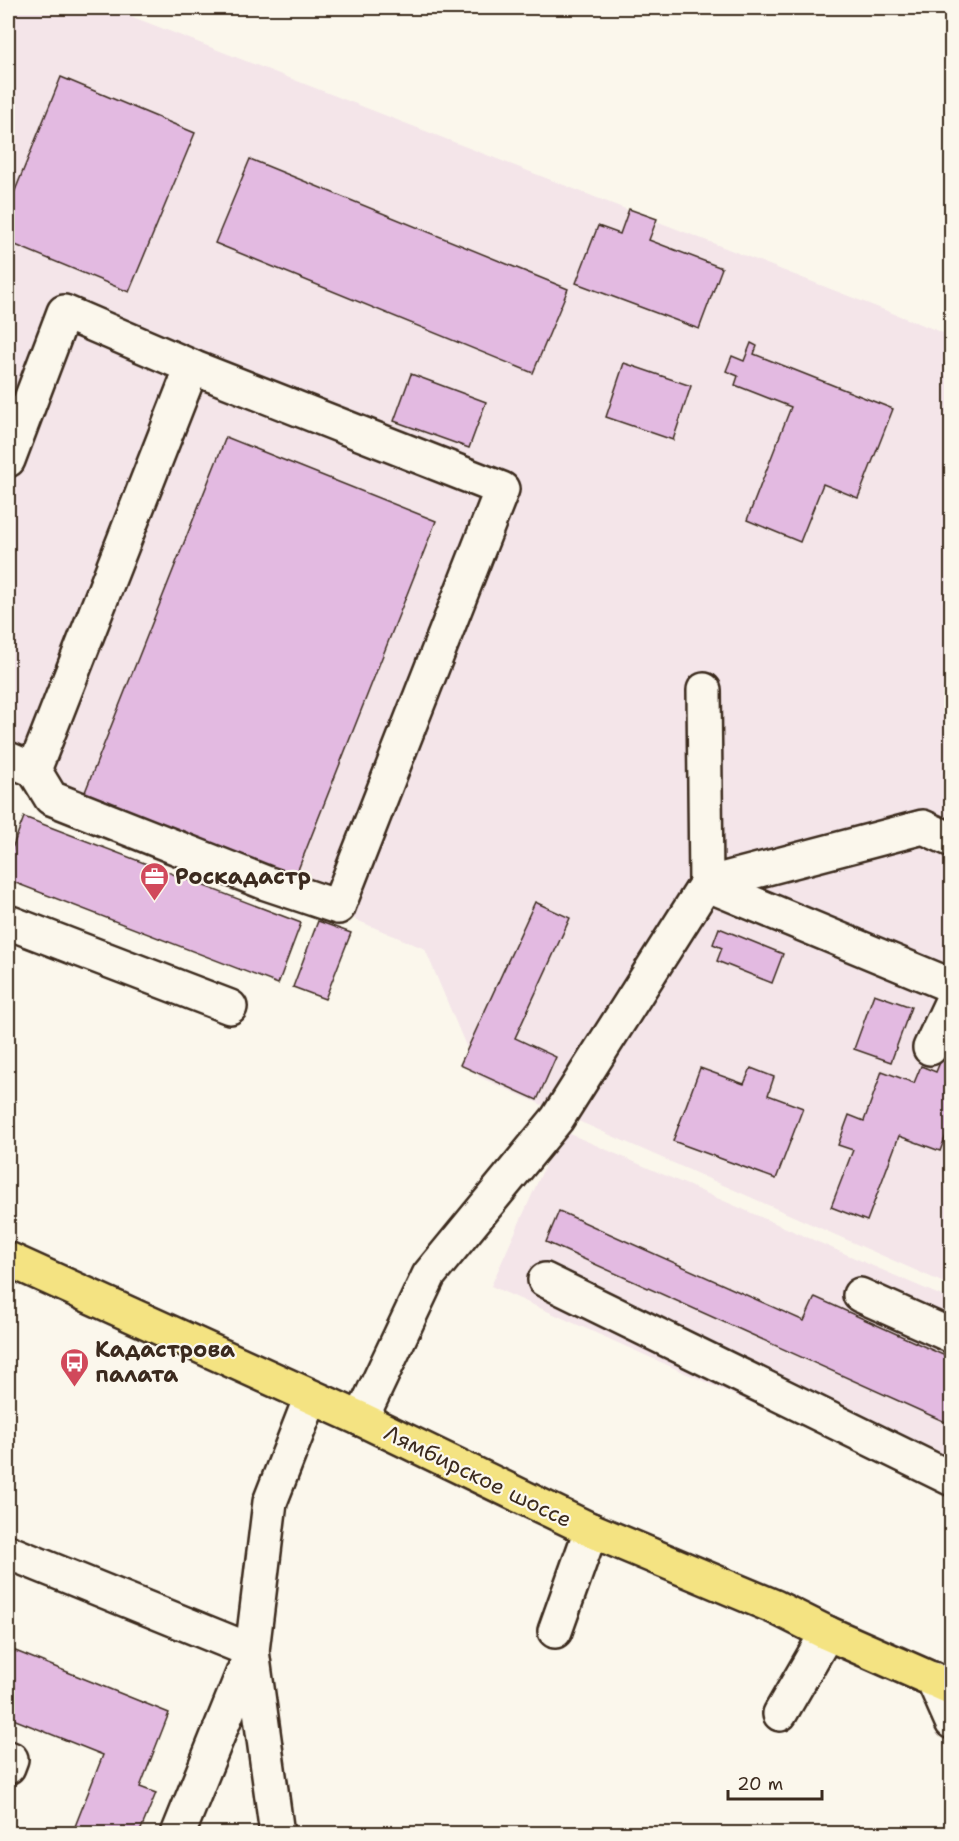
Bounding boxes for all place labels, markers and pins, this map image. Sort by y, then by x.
office icon: Роскадастр [138,860,170,902]
place label: Роскадастр [175,862,311,891]
place label: Кадастрова палата [95,1335,235,1389]
bus stop icon: Кадастрова палата [58,1346,90,1388]

